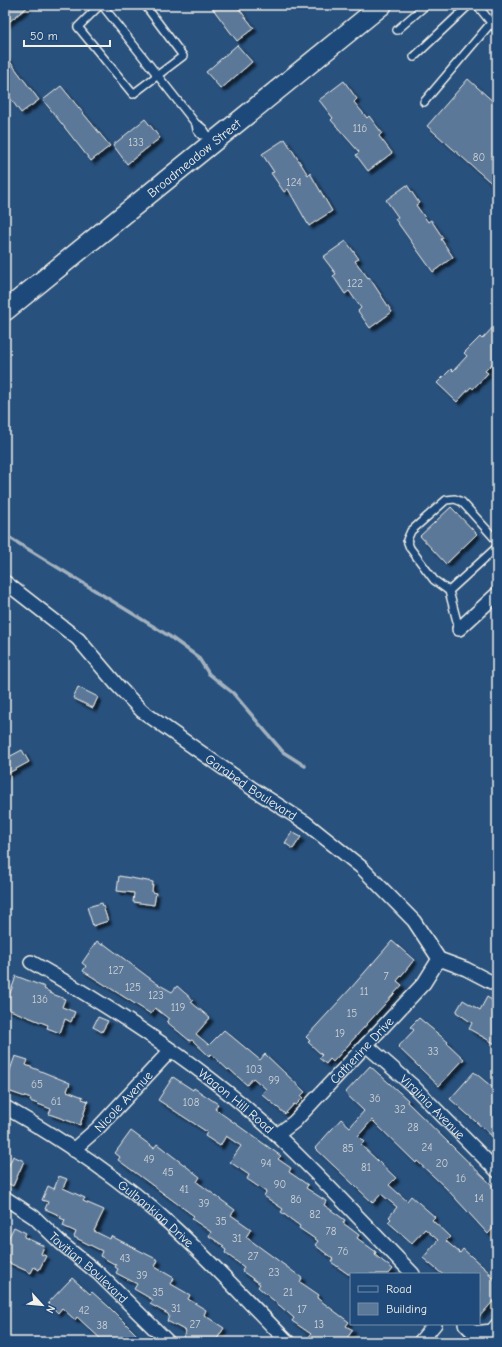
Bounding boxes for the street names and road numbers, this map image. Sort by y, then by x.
street label: Broadmeadow Street [144,115,244,200]
street label: Garabed Boulevard [203,751,300,823]
street label: Catherine Drive [326,1013,397,1087]
street label: Wagon Hill Road [196,1065,277,1136]
street label: Nicole Avenue [91,1067,156,1135]
street label: Virginia Avenue [397,1071,469,1142]
street label: Gulbankian Drive [115,1177,197,1250]
street label: Tavitian Boulevard [46,1228,131,1306]

